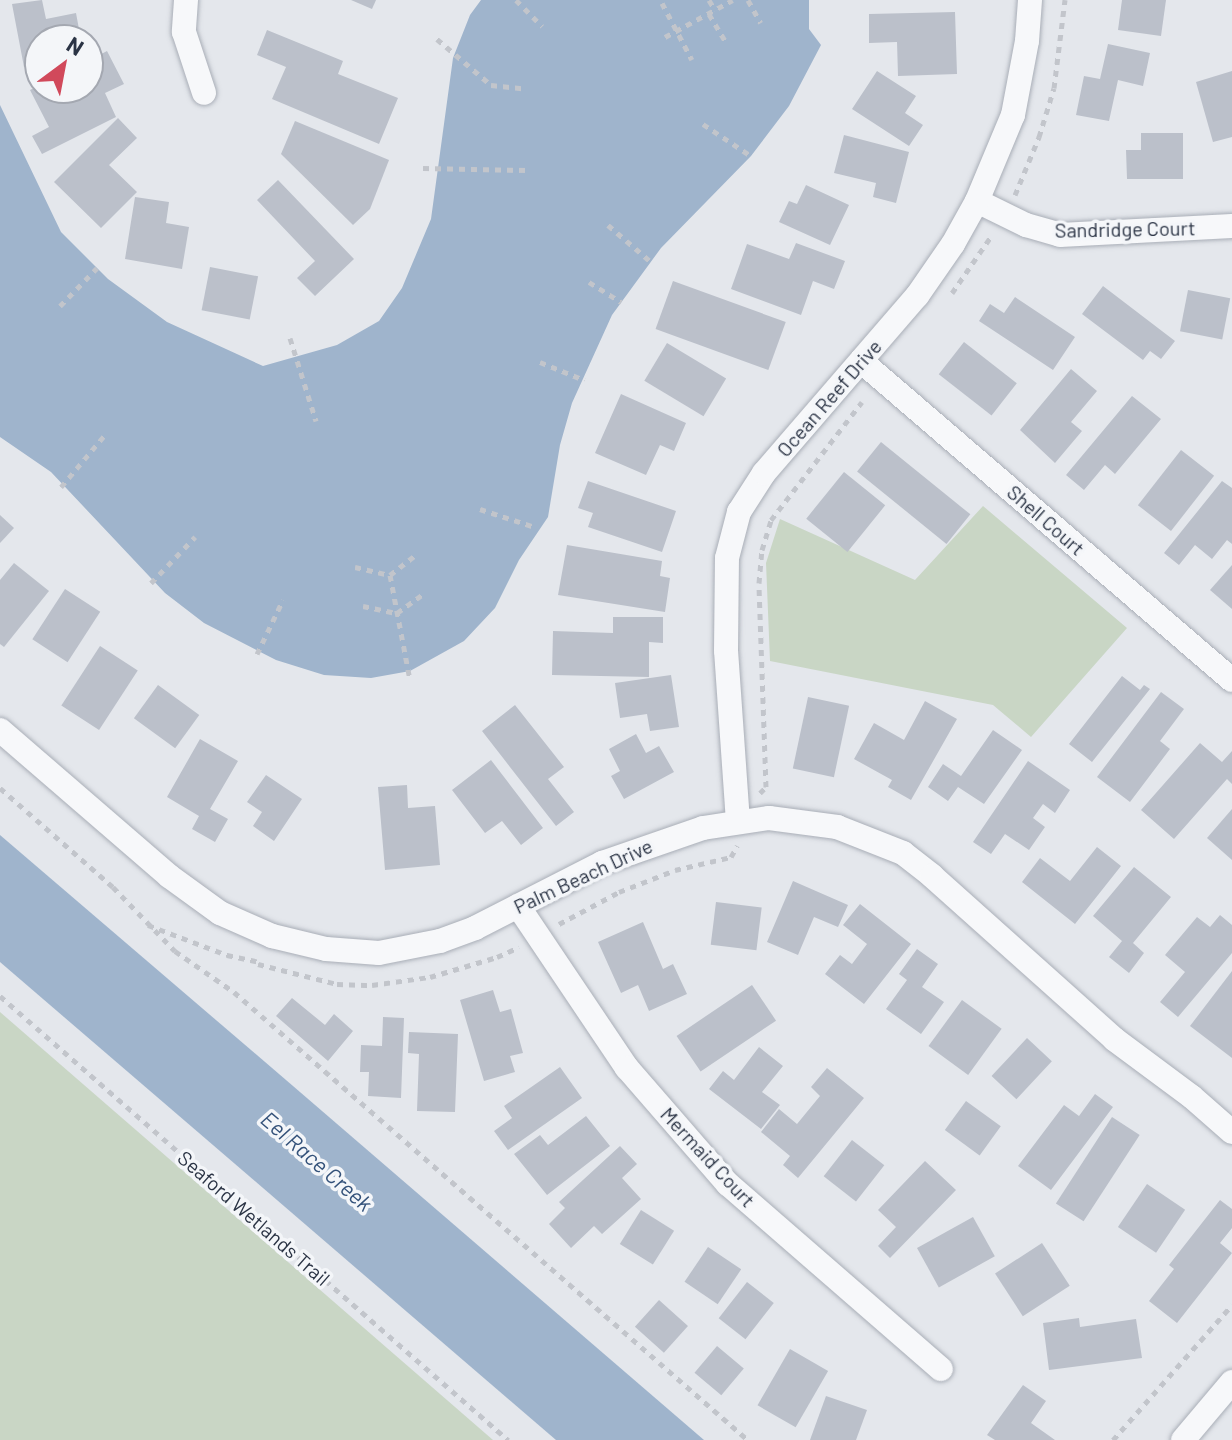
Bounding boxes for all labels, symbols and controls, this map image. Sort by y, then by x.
north arrow [24,24,104,104]
text: N [63,30,89,60]
street label: Sandridge Court [1054,216,1196,242]
street label: Ocean Reef Drive [772,335,886,461]
street label: Shell Court [1002,480,1090,560]
street label: Palm Beach Drive [510,833,656,919]
street label: Mermaid Court [656,1102,760,1212]
water label: Eel Race Creek [256,1105,378,1217]
street label: Seaford Wetlands Trail [173,1145,335,1291]

